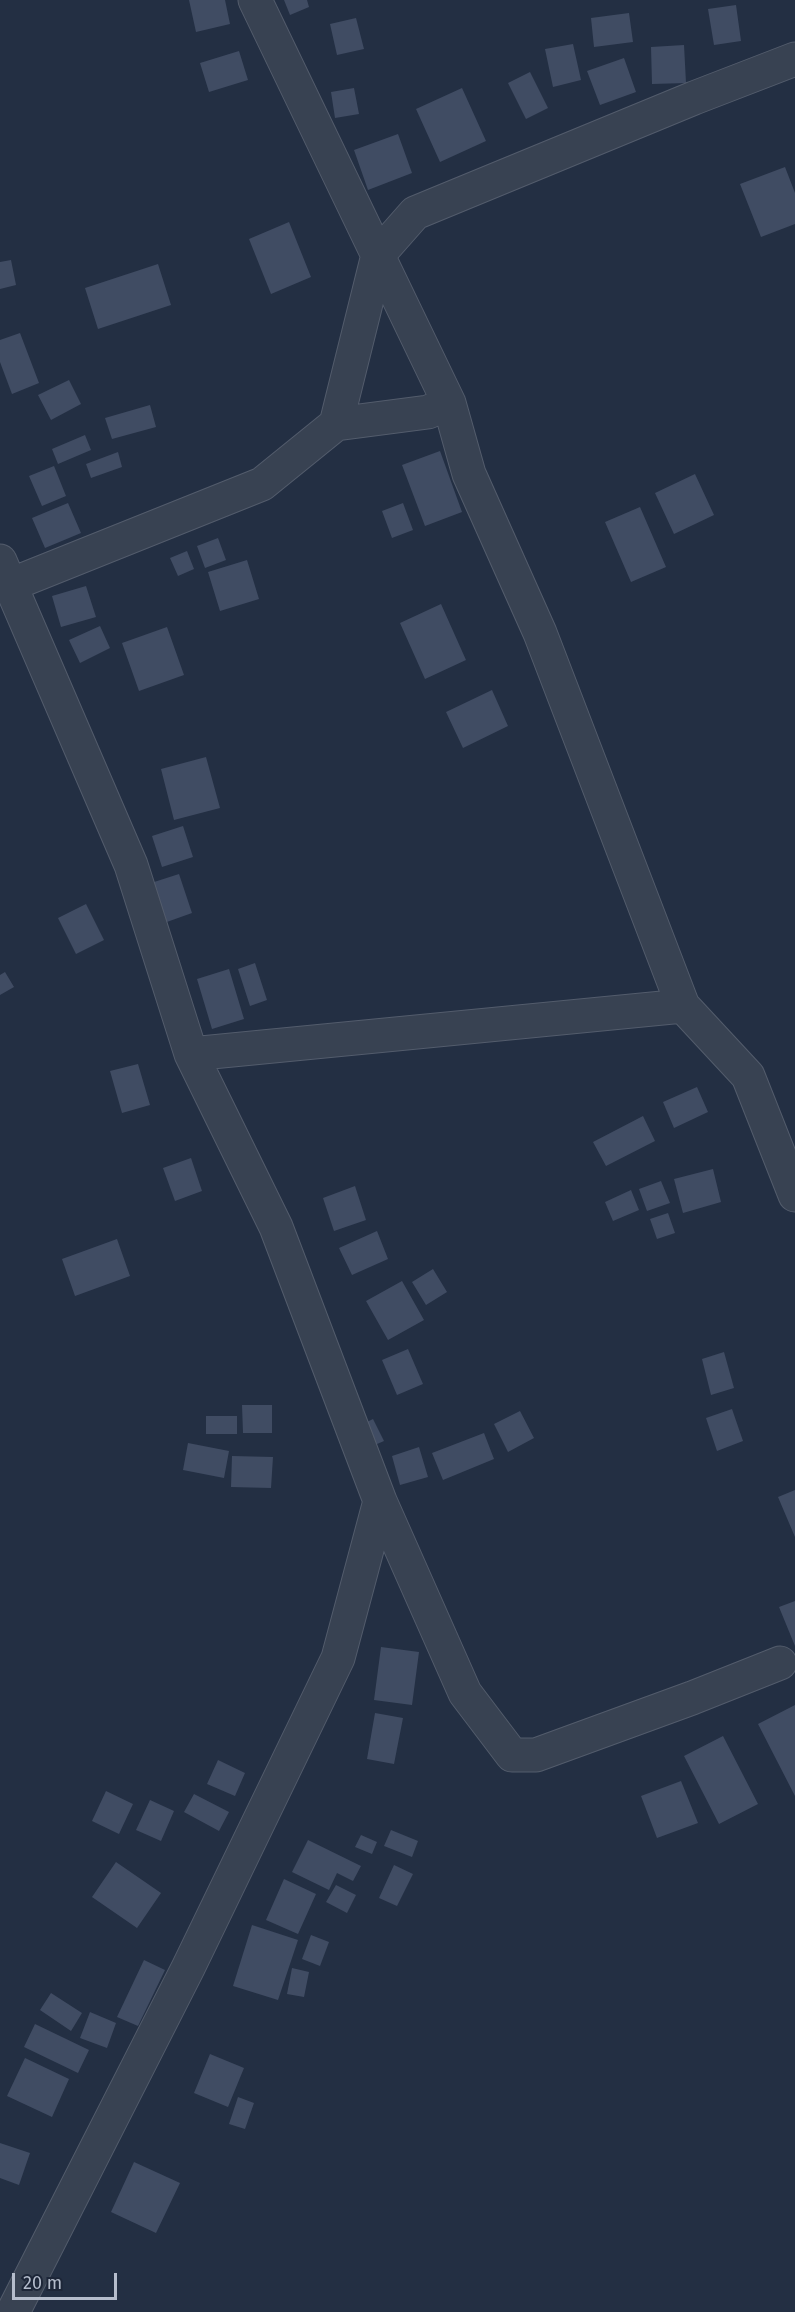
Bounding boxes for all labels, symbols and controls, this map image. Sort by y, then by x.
scale bar [15,2261,120,2299]
text: 20 m [23,2272,62,2294]

